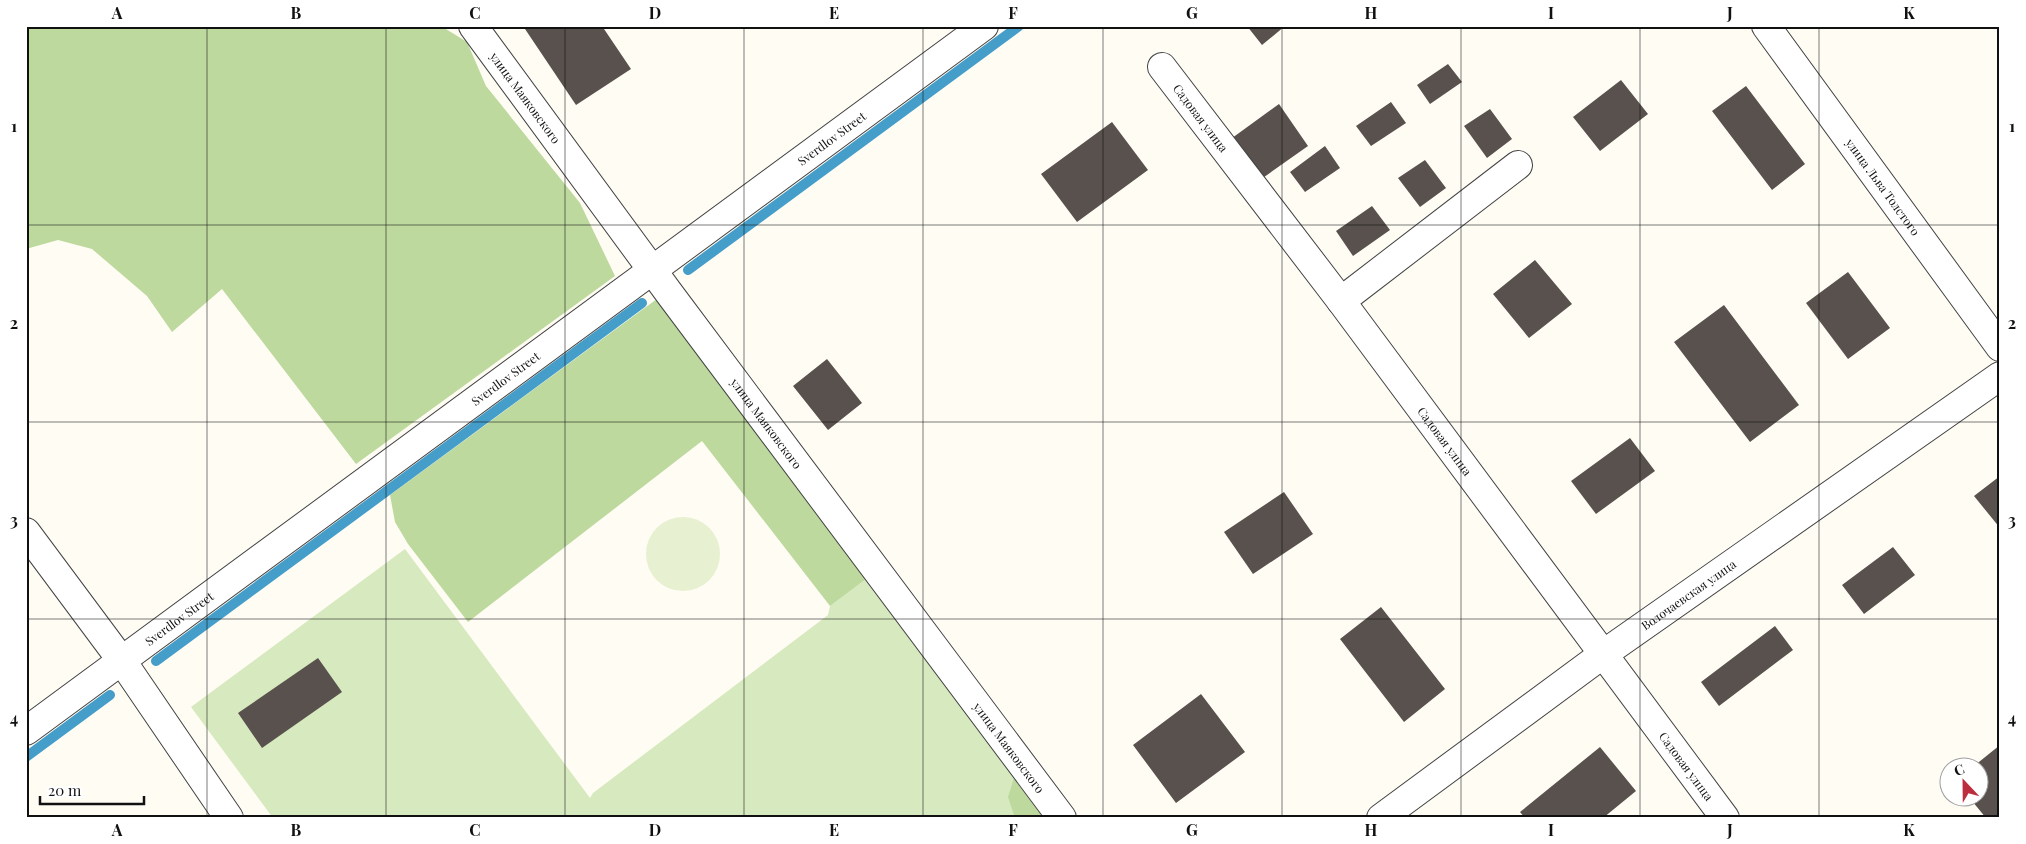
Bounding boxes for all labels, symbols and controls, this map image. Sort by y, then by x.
text: A [111,2,123,23]
text: B [291,2,302,23]
text: C [469,2,481,23]
text: D [649,2,661,23]
text: E [829,2,839,23]
text: F [1008,2,1018,23]
text: G [1186,2,1198,23]
text: H [1365,2,1378,23]
text: I [1548,2,1554,23]
text: J [1726,2,1733,23]
text: K [1903,2,1915,23]
street label: улица Маяковского [486,48,565,147]
street label: Садовая улица [1170,81,1232,155]
street label: Sverdlov Street [794,107,869,169]
text: 1 [11,115,17,136]
text: 1 [2009,115,2015,136]
street label: улица Льва Толстого [1842,134,1924,239]
text: 2 [10,312,18,333]
text: 2 [2008,312,2016,333]
street label: Sverdlov Street [468,347,543,409]
street label: улица Маяковского [727,374,806,472]
street label: Садовая улица [1414,403,1476,479]
text: 3 [10,509,18,530]
text: 3 [2008,509,2016,530]
street label: Волочаевская улица [1638,556,1739,633]
street label: Sverdlov Street [142,587,217,649]
street label: улица Маяковского [969,698,1049,796]
text: 4 [10,707,18,728]
text: 4 [2008,707,2016,728]
street label: Садовая улица [1656,729,1717,804]
north arrow [1938,756,1988,806]
text: С [1951,759,1967,780]
scale bar [40,774,144,806]
text: 20 m [48,780,82,800]
text: A [111,819,123,840]
text: B [291,819,302,840]
text: C [469,819,481,840]
text: D [649,819,661,840]
text: E [829,819,839,840]
text: F [1008,819,1018,840]
text: G [1186,819,1198,840]
text: H [1365,819,1378,840]
text: I [1548,819,1554,840]
text: J [1726,819,1733,840]
text: K [1903,819,1915,840]

